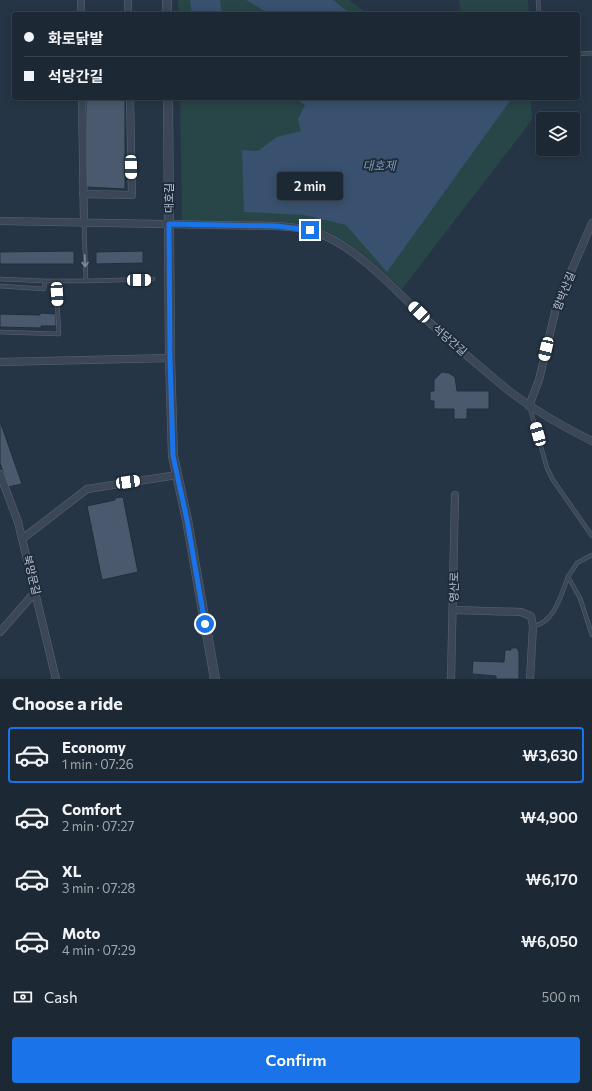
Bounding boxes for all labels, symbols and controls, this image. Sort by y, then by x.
text: 화로닭발 [48,29,103,47]
text: 석당간길 [48,67,103,85]
map controls [536,112,580,156]
button: layers [536,112,580,156]
car [125,155,137,179]
water label: 대호제 [362,158,398,172]
callout: 2 min [277,172,343,200]
text: 2 min [294,178,326,194]
street label: 대호길 [162,183,175,213]
route end [301,221,319,239]
one-way arrow [81,254,89,267]
street label: 함박산길 [550,270,577,312]
car [127,274,151,286]
car [50,282,64,306]
car [406,299,432,325]
street label: 석당간길 [431,321,470,358]
car [537,336,555,362]
car [529,421,547,447]
car [115,474,141,490]
street label: 북망문길 [21,554,44,596]
street label: 영산로 [447,572,460,602]
route start [196,615,214,633]
text: Choose a ride [12,692,123,714]
icon: car [14,737,50,773]
text: Economy [62,738,126,756]
text: ₩3,630 [522,746,578,764]
text: 1 min · 07:26 [62,756,134,772]
icon: car [14,799,50,835]
text: Comfort [62,800,122,818]
text: ₩4,900 [520,808,578,826]
text: 2 min · 07:27 [62,818,134,834]
icon: car [14,861,50,897]
text: XL [62,862,81,880]
text: ₩6,170 [526,870,578,888]
text: 3 min · 07:28 [62,880,136,896]
icon: car [14,923,50,959]
text: Moto [62,924,101,942]
text: ₩6,050 [521,932,578,950]
text: 4 min · 07:29 [62,942,136,958]
icon: cash [12,986,34,1008]
text: Cash [44,988,78,1006]
text: 500 m [542,989,580,1005]
button: Confirm [12,1037,580,1083]

